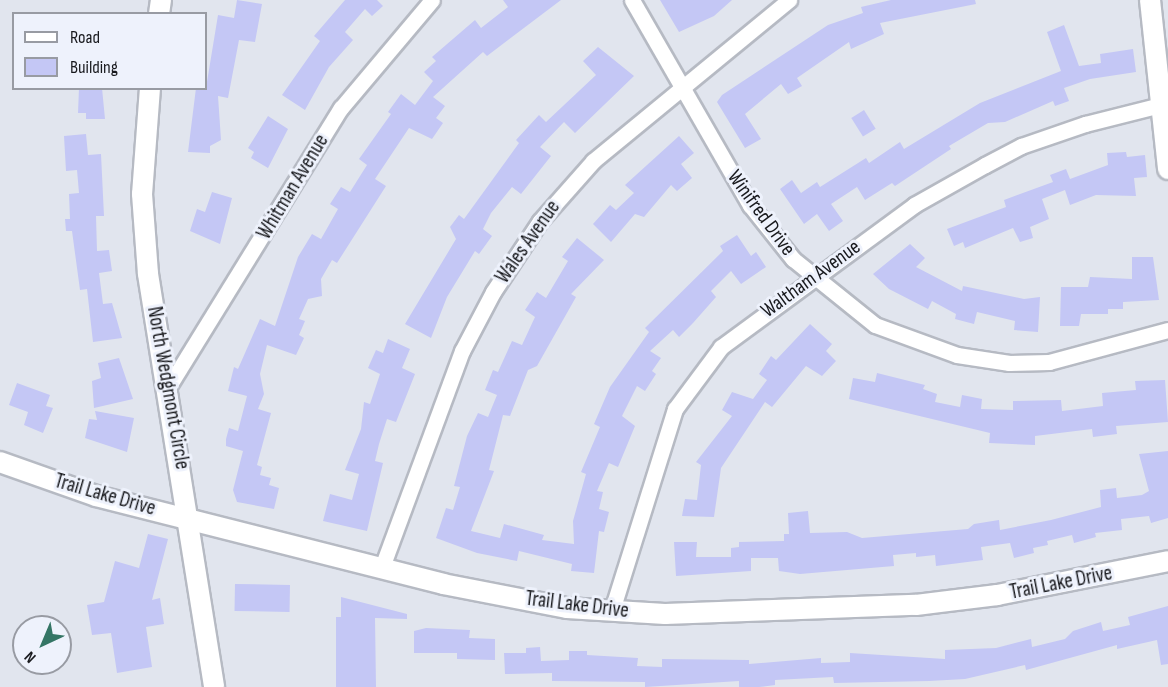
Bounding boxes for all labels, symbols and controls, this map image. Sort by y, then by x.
legend [12,12,207,90]
text: Road [70,27,100,48]
text: Building [70,57,118,78]
street label: Whitman Avenue [252,130,334,244]
street label: Winifred Drive [722,165,800,261]
street label: Wales Avenue [490,196,566,288]
street label: Waltham Avenue [756,234,866,324]
street label: North Wedgmont Circle [141,305,195,471]
street label: Trail Lake Drive [52,469,158,521]
street label: Trail Lake Drive [1008,561,1114,605]
street label: Trail Lake Drive [524,586,630,624]
north arrow [12,615,72,675]
text: N [21,647,40,667]

